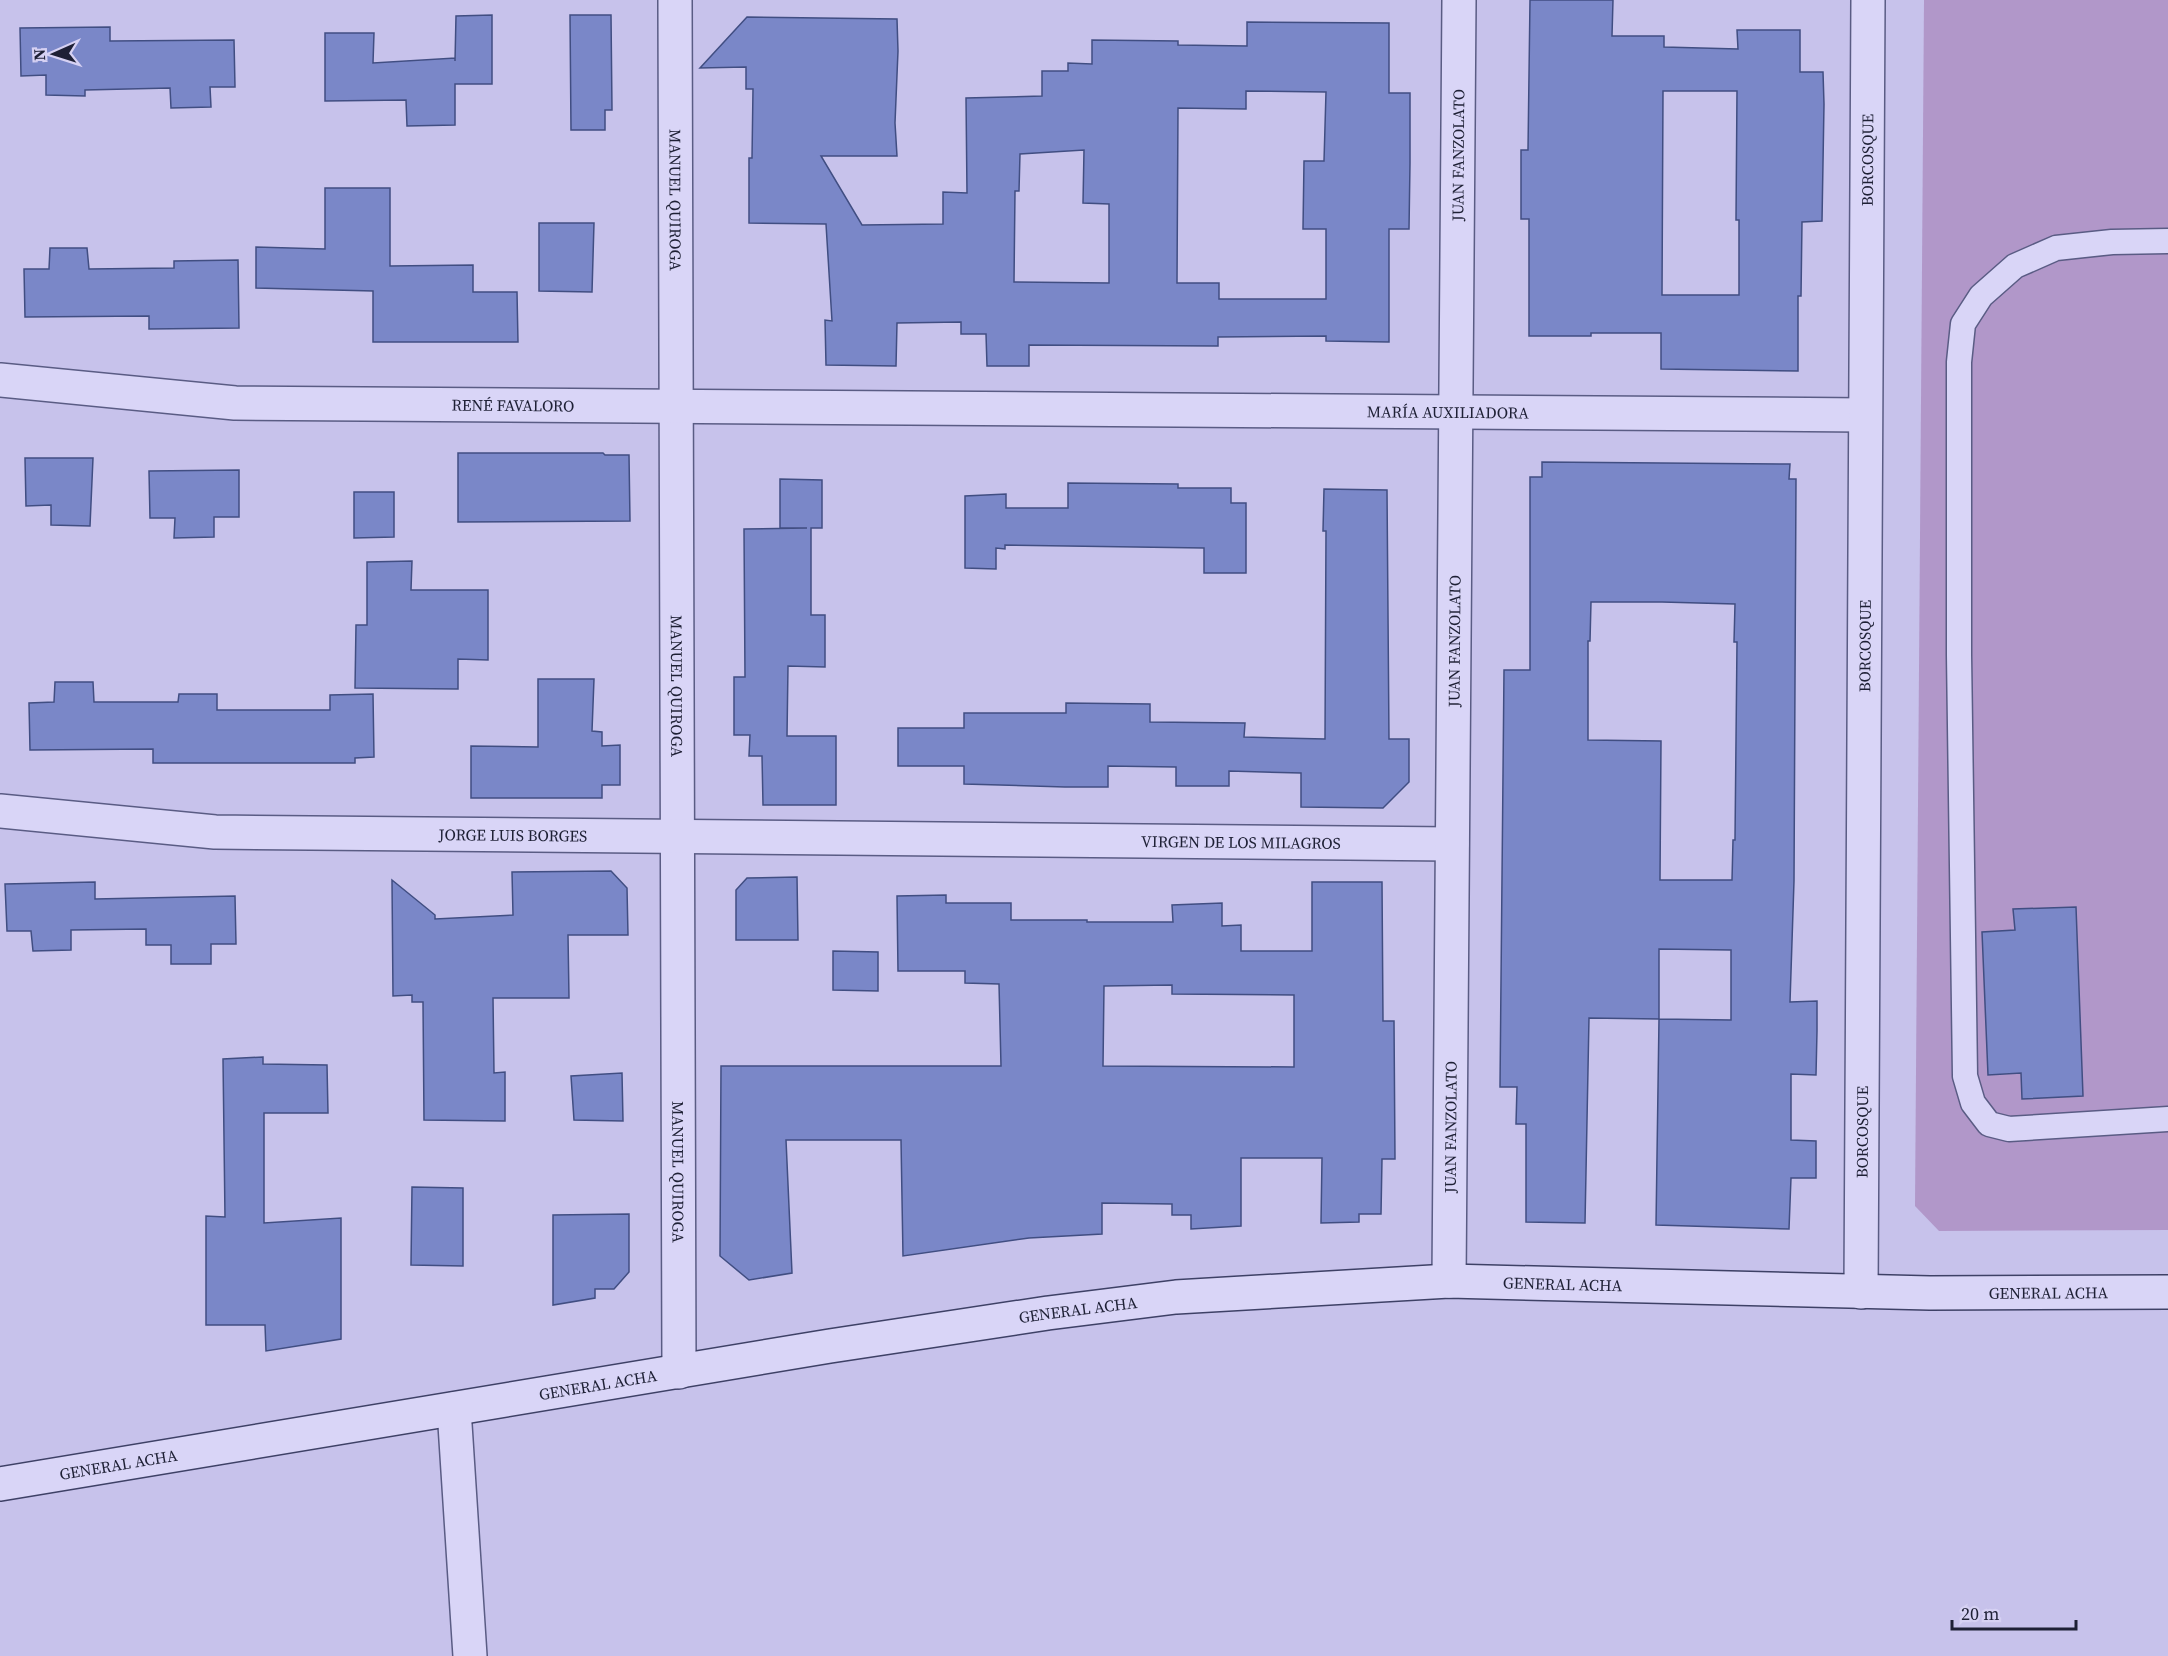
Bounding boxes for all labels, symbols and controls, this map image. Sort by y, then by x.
north arrow [24,24,84,84]
text: N [28,48,50,61]
street label: JUAN FANZOLATO [1446,89,1469,222]
street label: BORCOSQUE [1856,113,1878,206]
street label: MANUEL QUIROGA [664,129,687,271]
street label: RENÉ FAVALORO [451,394,574,416]
street label: MARÍA AUXILIADORA [1367,400,1529,424]
street label: JUAN FANZOLATO [1442,575,1466,708]
street label: BORCOSQUE [1853,599,1876,692]
street label: MANUEL QUIROGA [666,615,688,757]
street label: JORGE LUIS BORGES [438,823,587,847]
street label: VIRGEN DE LOS MILAGROS [1141,830,1341,854]
street label: JUAN FANZOLATO [1439,1061,1462,1194]
street label: BORCOSQUE [1851,1085,1873,1178]
street label: MANUEL QUIROGA [667,1101,690,1243]
street label: GENERAL ACHA [1503,1271,1623,1296]
street label: GENERAL ACHA [1989,1281,2109,1304]
street label: GENERAL ACHA [1017,1291,1139,1328]
street label: GENERAL ACHA [537,1364,659,1405]
street label: GENERAL ACHA [58,1444,179,1485]
scale bar [1952,1593,2076,1631]
text: 20 m [1961,1601,1999,1626]

